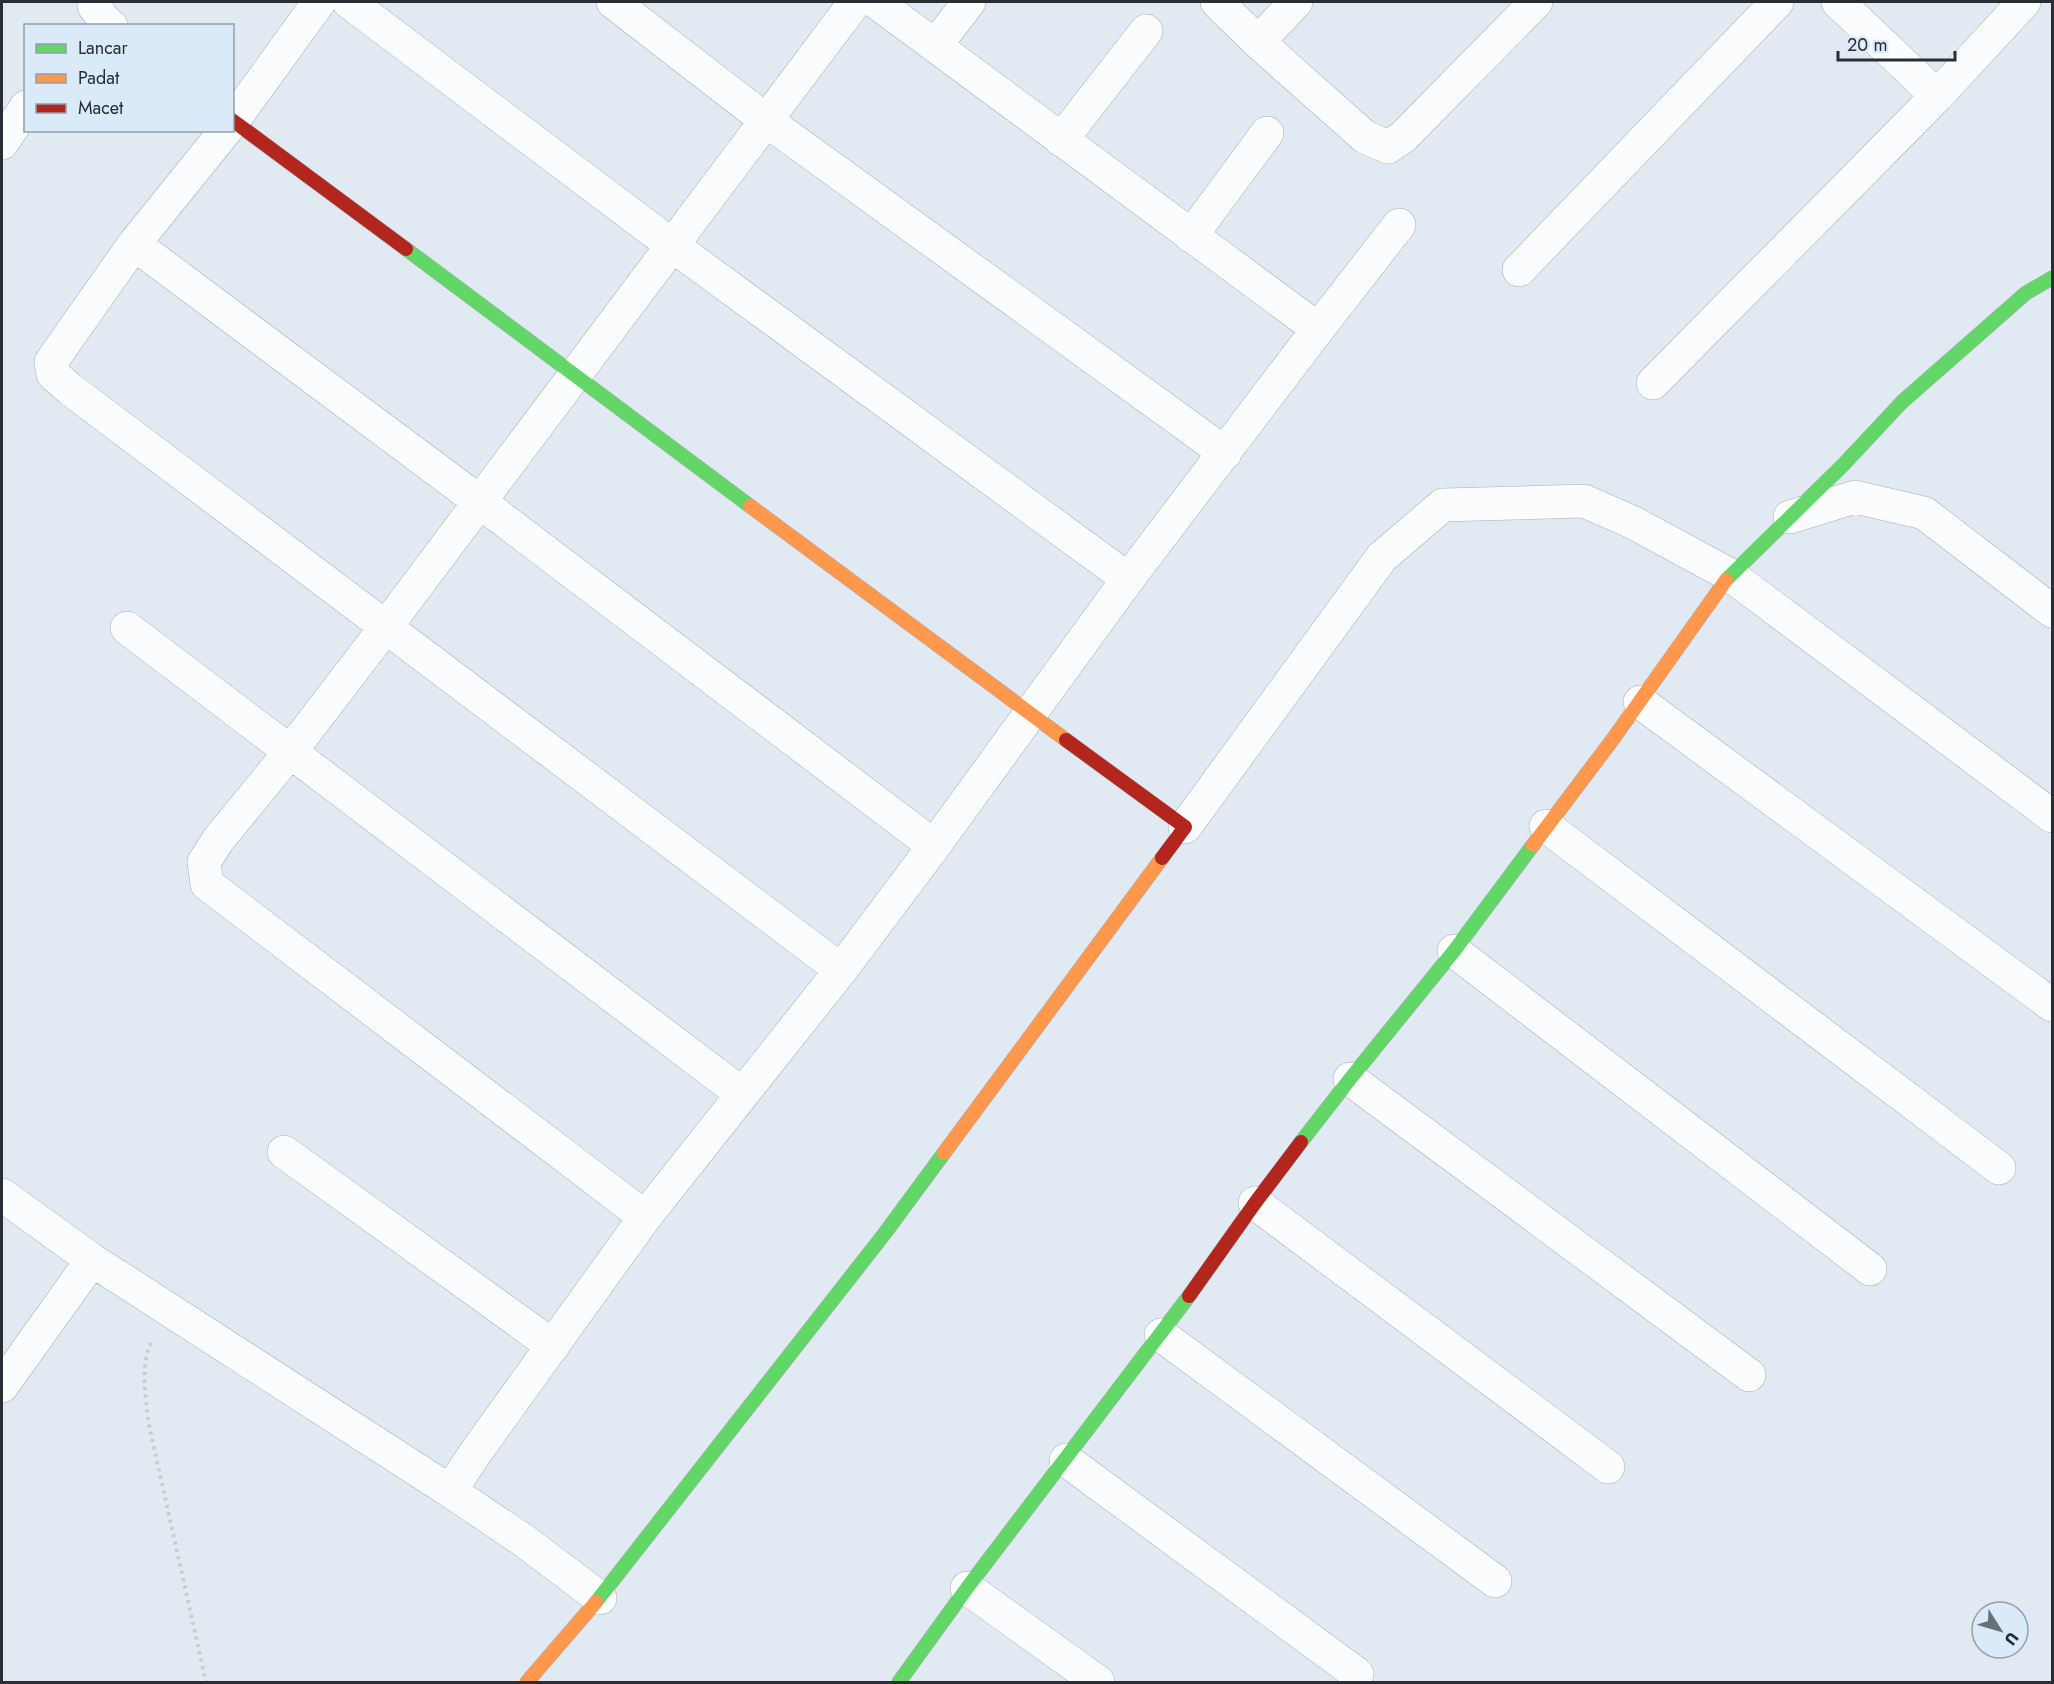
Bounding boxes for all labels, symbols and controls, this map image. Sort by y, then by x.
legend [24,24,234,132]
scale bar [1838,24,1955,62]
text: 20 m [1847,32,1887,58]
text: Lancar [78,35,128,61]
text: Padat [78,65,120,91]
text: Macet [78,95,124,121]
north arrow [1970,1600,2030,1660]
text: U [1999,1627,2024,1650]

